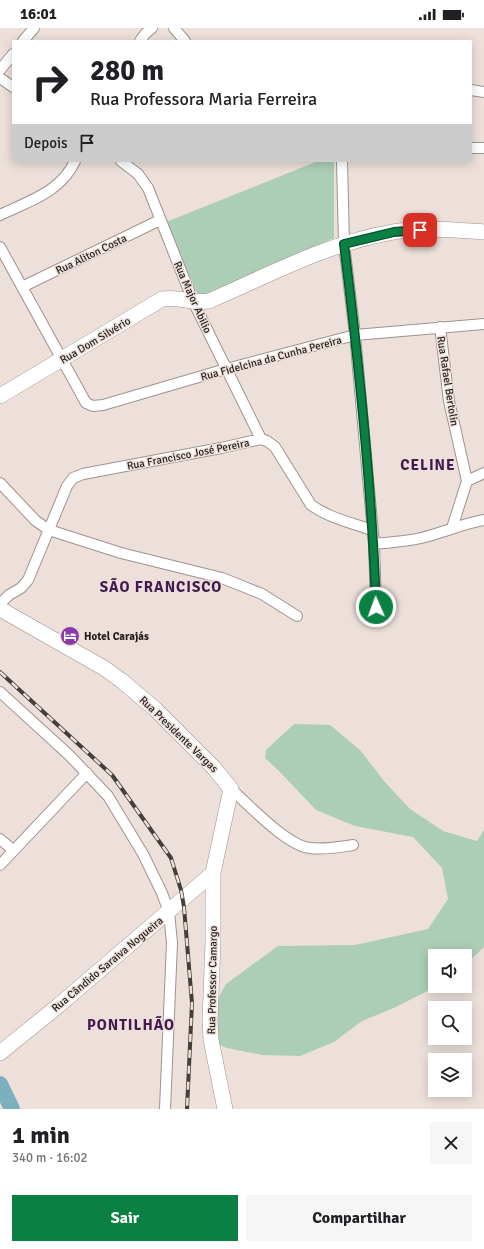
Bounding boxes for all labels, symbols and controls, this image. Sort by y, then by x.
text: 16:01 [20,5,57,23]
text: 280 m [90,54,164,88]
icon: right [24,56,76,108]
text: Rua Professora Maria Ferreira [90,88,317,110]
icon: arrive [76,132,98,154]
text: Depois [24,134,68,152]
pin [403,213,437,247]
icon: arrive [409,219,431,241]
street label: Rua Aliton Costa [54,231,129,277]
street label: Rua Major Abilio [171,259,214,335]
street label: Rua Dom Silvério [58,314,133,367]
street label: Rua Fidelcina da Cunha Pereira [199,333,344,384]
street label: Rua Rafael Bertolin [434,335,461,427]
street label: Rua Francisco José Pereira [126,436,251,473]
district label: CELINE [400,456,456,474]
district label: SÃO FRANCISCO [100,578,222,596]
position arrow [355,586,397,628]
hotel icon: Hotel Carajás [59,625,81,647]
place label: Hotel Carajás [84,630,149,643]
street label: Rua Presidente Vargas [137,693,221,775]
street label: Rua Cândido Saraiva Nogueira [49,914,166,1015]
street label: Rua Professor Camargo [205,925,220,1035]
map controls [428,949,472,1097]
button: sound [428,949,472,993]
button: search [428,1001,472,1045]
district label: PONTILHÃO [87,1016,175,1034]
button: layers [428,1053,472,1097]
text: 1 min [12,1120,70,1150]
button: close [430,1122,472,1164]
text: 340 m · 16:02 [12,1150,88,1166]
button: Sair [12,1195,238,1241]
button: Compartilhar [246,1195,472,1241]

